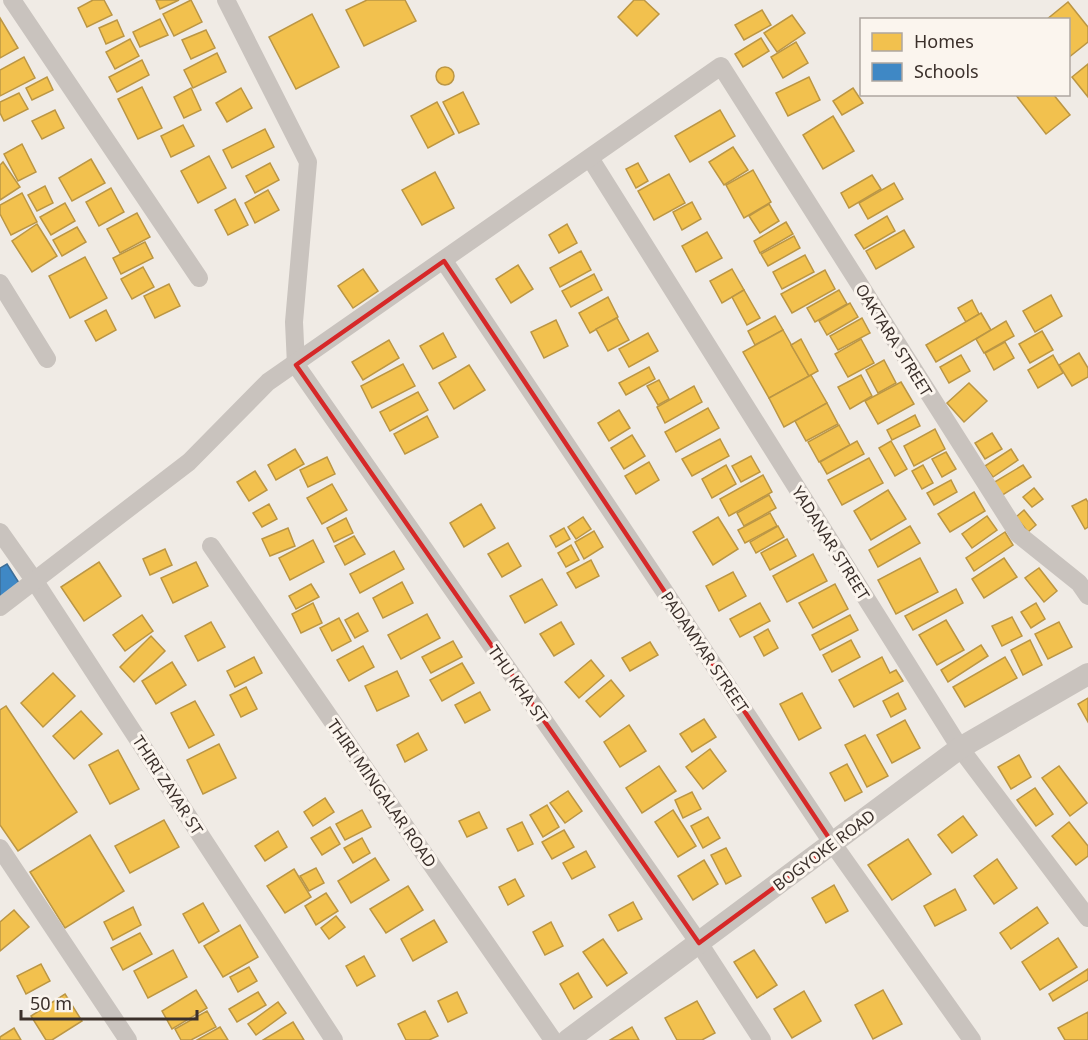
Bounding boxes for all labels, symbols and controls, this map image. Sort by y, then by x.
legend [860,18,1070,96]
text: Homes [914,29,974,53]
text: Schools [914,59,979,83]
street label: OAKTARA STREET [850,279,938,401]
street label: YADANAR STREET [787,482,875,604]
street label: PADAMYAR STREET [656,587,754,717]
street label: THU KHA ST [483,641,553,727]
street label: THIRI MINGALAR ROAD [322,714,442,872]
street label: THIRI ZAYAR ST [128,731,208,839]
street label: BOGYOKE ROAD [768,804,880,896]
scale bar [21,983,196,1021]
text: 50 m [30,991,72,1015]

